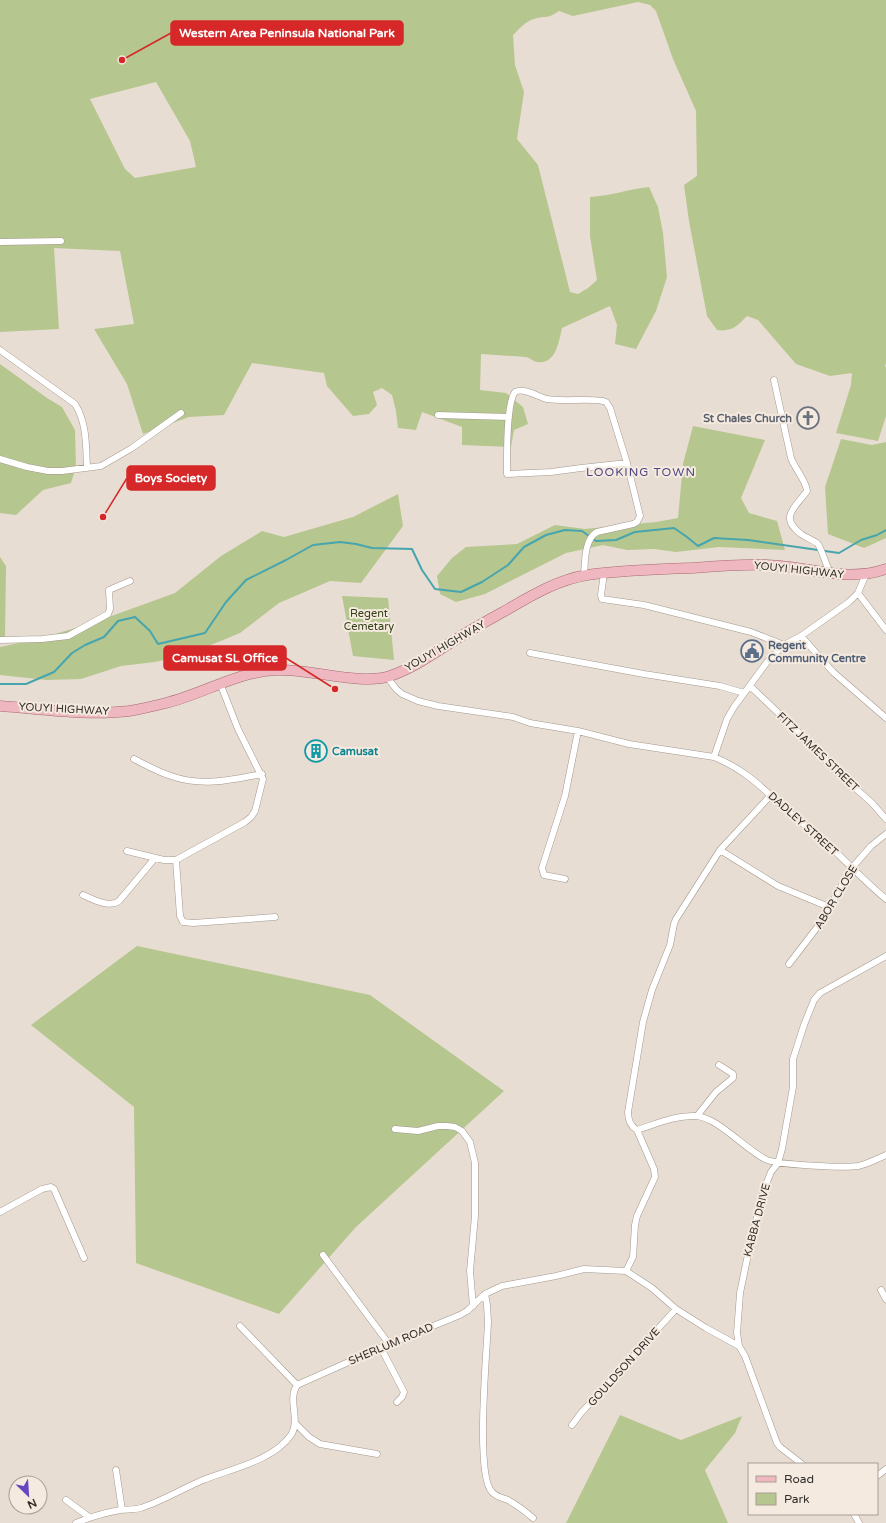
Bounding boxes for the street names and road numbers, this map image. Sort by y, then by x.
street label: YOUYI HIGHWAY [753,559,845,581]
street label: YOUYI HIGHWAY [402,618,488,674]
street label: YOUYI HIGHWAY [18,700,110,718]
street label: FITZ JAMES STREET [774,710,862,795]
street label: DADLEY STREET [765,789,841,859]
street label: ABOR CLOSE [812,863,860,931]
street label: KABBA DRIVE [741,1182,773,1258]
street label: SHERLUM ROAD [347,1320,435,1368]
street label: GOULDSON DRIVE [585,1325,663,1409]

